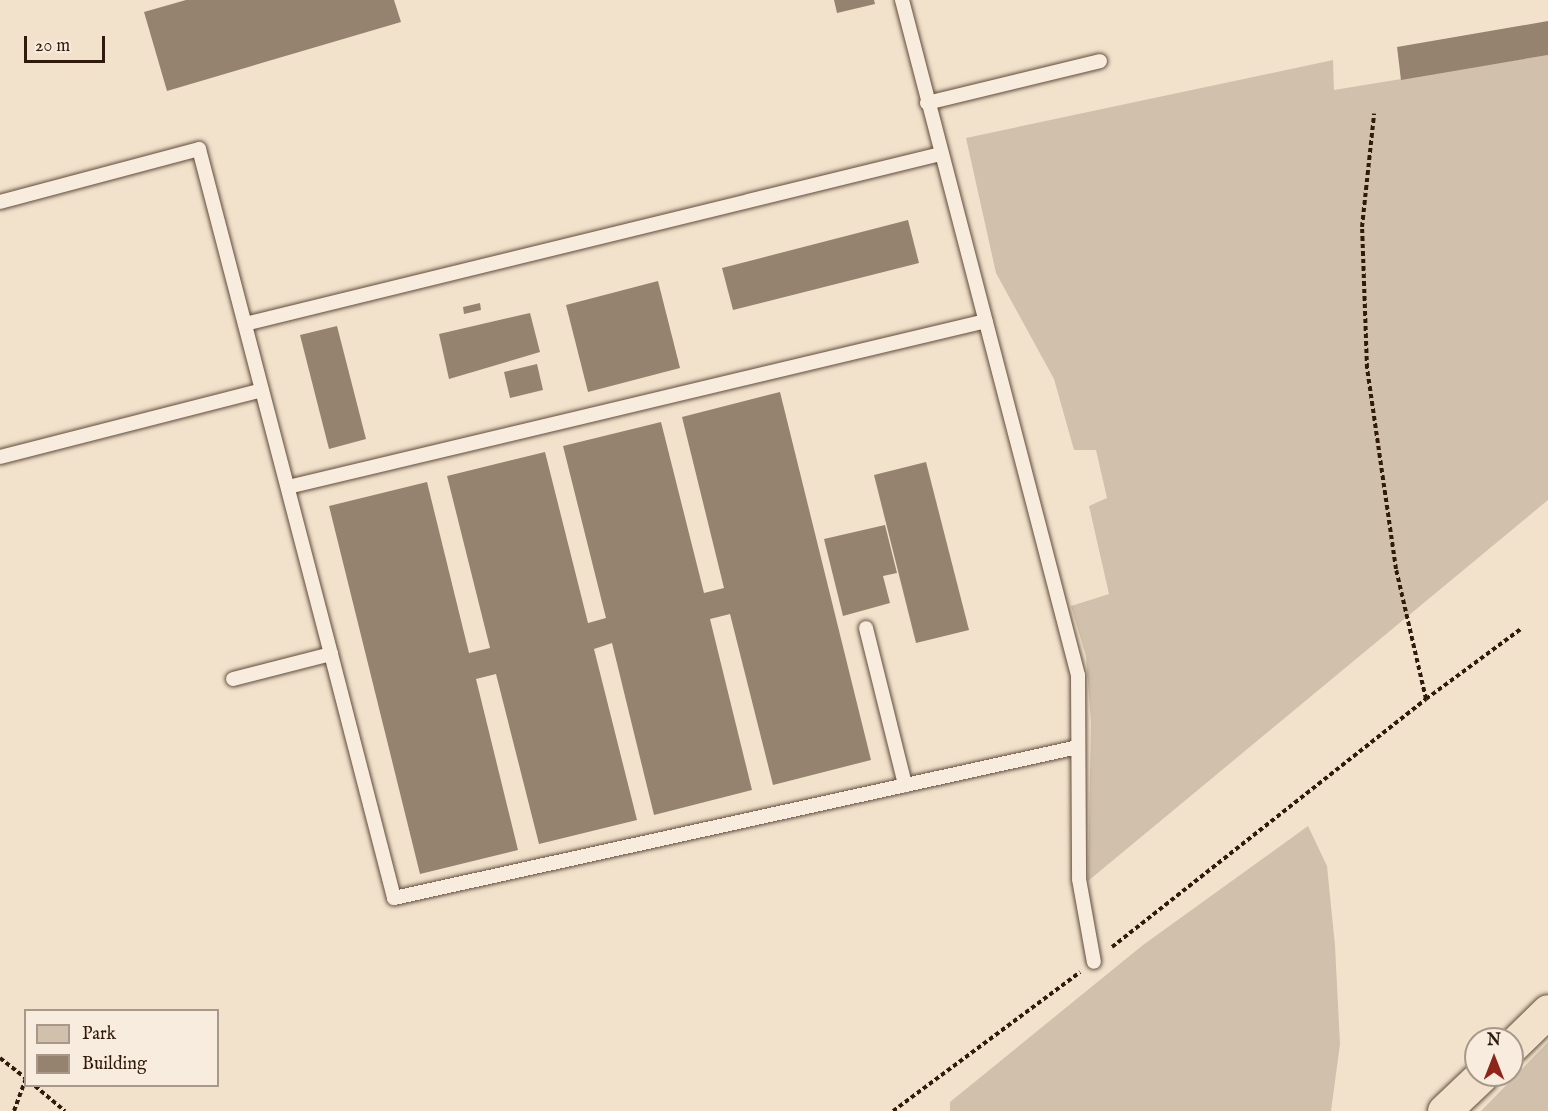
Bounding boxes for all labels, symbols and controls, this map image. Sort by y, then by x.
scale bar [27,24,108,62]
text: 20 m [35,35,70,58]
legend [24,1009,219,1087]
text: Park [82,1023,116,1046]
north arrow [1464,1027,1524,1087]
text: N [1487,1031,1501,1051]
text: Building [82,1053,147,1076]

